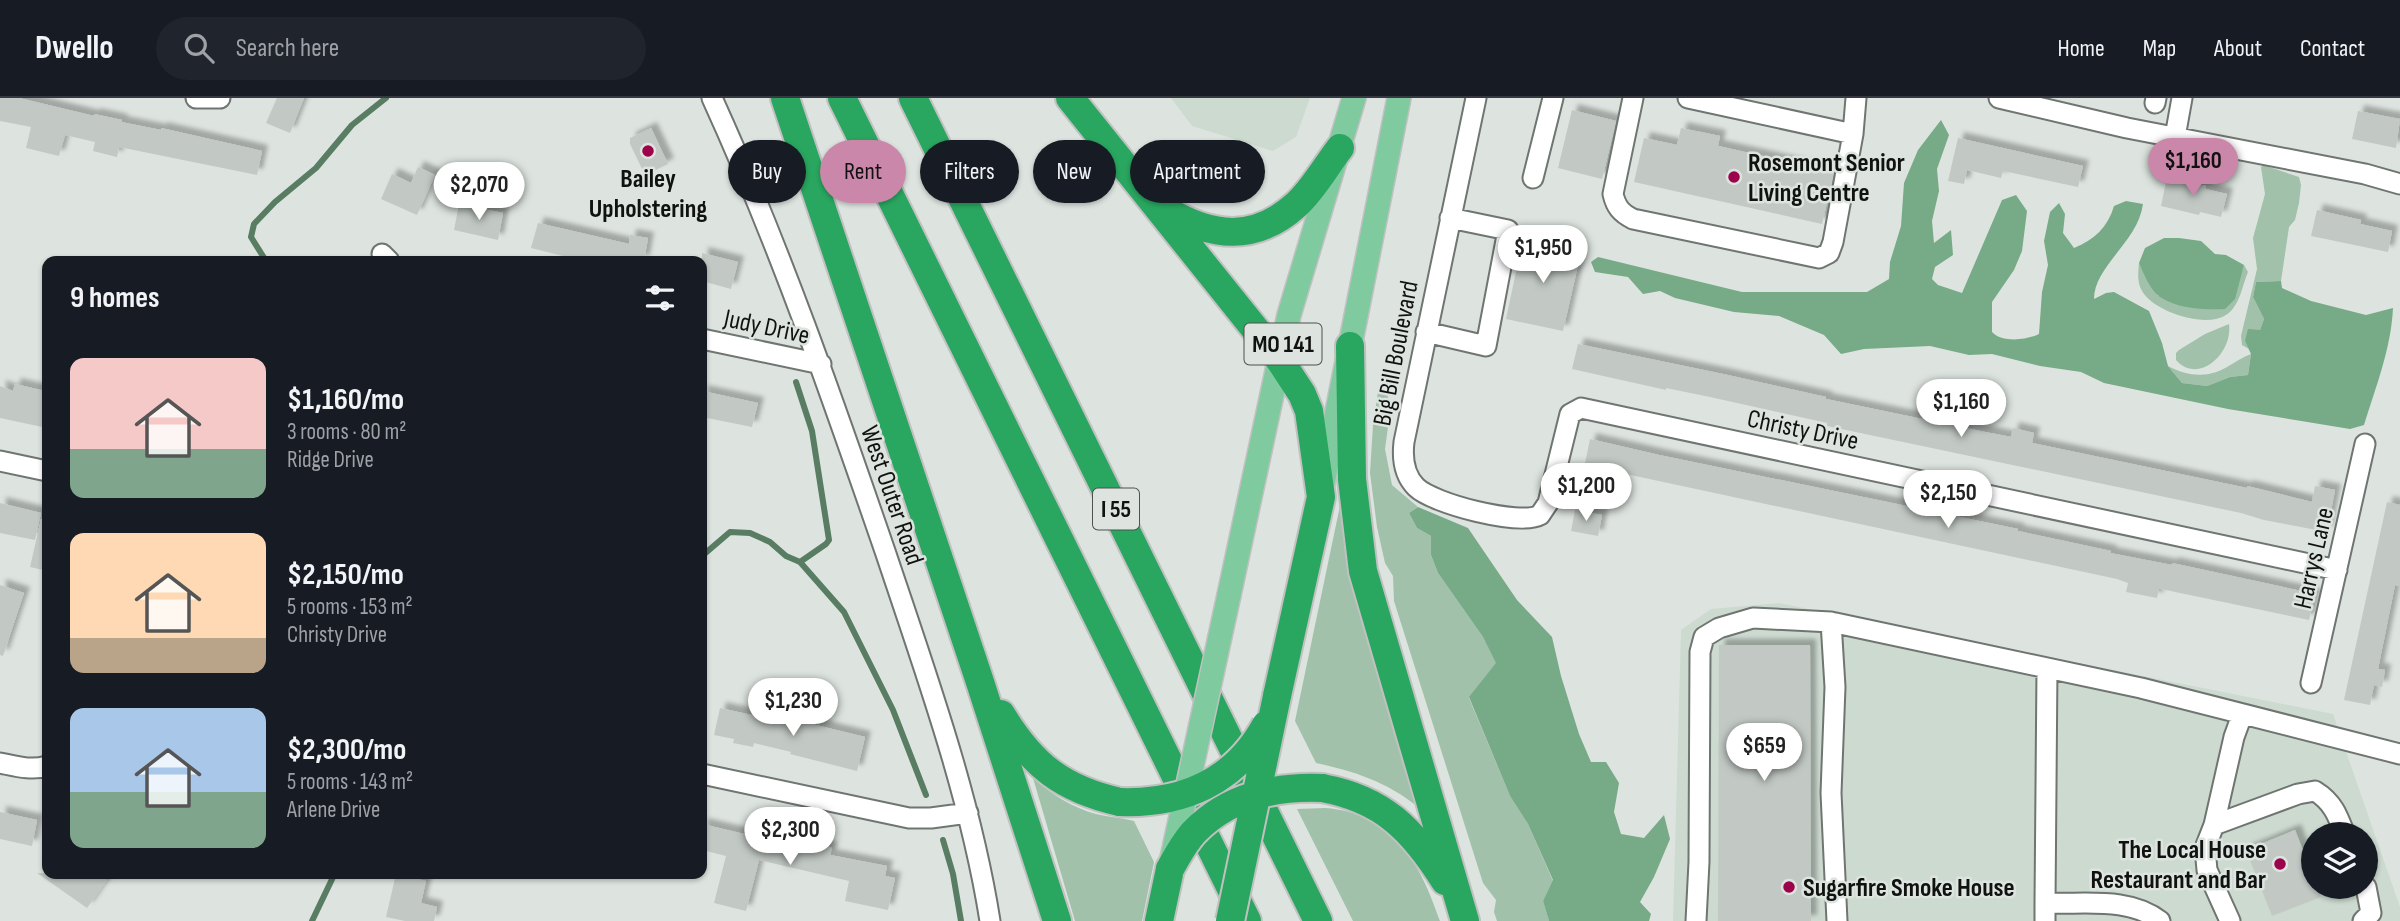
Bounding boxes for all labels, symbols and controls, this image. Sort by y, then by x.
search box [156,17,646,80]
text: Dwello [35,28,114,68]
icon: search [180,29,218,67]
text: Search here [236,33,339,64]
text: Home [2057,34,2105,63]
text: Map [2143,34,2176,63]
text: About [2214,34,2262,63]
text: Contact [2300,34,2365,63]
pin: $1,160 [2136,139,2250,198]
chip: Buy [728,140,806,203]
chip: Rent [820,140,906,203]
chip: Filters [920,140,1019,203]
chip: New [1033,140,1116,203]
chip: Apartment [1130,140,1265,203]
marker: Bailey Upholstering [640,143,656,159]
text: $1,160 [2164,147,2222,175]
place label: Rosemont Senior Living Centre [1748,148,1905,209]
pin: $2,070 [422,162,536,222]
place label: Bailey Upholstering [589,164,707,225]
marker: Rosemont Senior Living Centre [1726,169,1742,185]
text: $2,070 [450,171,508,199]
pin: $1,950 [1486,226,1600,285]
text: $1,950 [1514,234,1572,262]
street label: Big Bill Boulevard [1367,278,1426,428]
icon: filters [641,279,679,317]
text: 9 homes [70,280,160,316]
street label: Judy Drive [720,303,812,352]
road number: MO 141 [1244,324,1322,365]
pin: $1,160 [1904,380,2018,439]
text: $1,160/mo [287,382,404,418]
icon: home [126,386,210,470]
text: $1,160 [1932,388,1990,416]
street label: Christy Drive [1744,404,1861,457]
text: 3 rooms · 80 m² [287,418,406,446]
street label: West Outer Road [853,422,930,569]
text: Ridge Drive [287,446,374,474]
pin: $1,200 [1529,464,1643,523]
pin: $2,150 [1891,470,2005,530]
text: $1,200 [1557,472,1615,500]
text: $2,150 [1919,479,1977,507]
road number: I 55 [1093,488,1139,530]
street label: Harrys Lane [2288,505,2341,612]
text: $2,150/mo [287,557,404,593]
icon: home [126,561,210,645]
text: 5 rooms · 153 m² [287,593,413,621]
text: Christy Drive [287,621,387,649]
pin: $1,230 [736,678,850,738]
text: $1,230 [764,687,822,715]
pin: $659 [1723,724,1805,783]
text: $2,300/mo [287,732,406,768]
text: $659 [1742,732,1786,760]
icon: home [126,736,210,820]
text: 5 rooms · 143 m² [287,768,413,796]
text: Arlene Drive [287,796,380,824]
pin: $2,300 [733,808,847,867]
text: $2,300 [760,816,820,844]
map controls [2301,822,2378,899]
button: layers [2301,822,2378,899]
place label: The Local House Restaurant and Bar [2090,835,2266,896]
marker: The Local House Restaurant and Bar [2272,856,2288,872]
place label: Sugarfire Smoke House [1803,873,2015,904]
marker: Sugarfire Smoke House [1781,879,1797,895]

